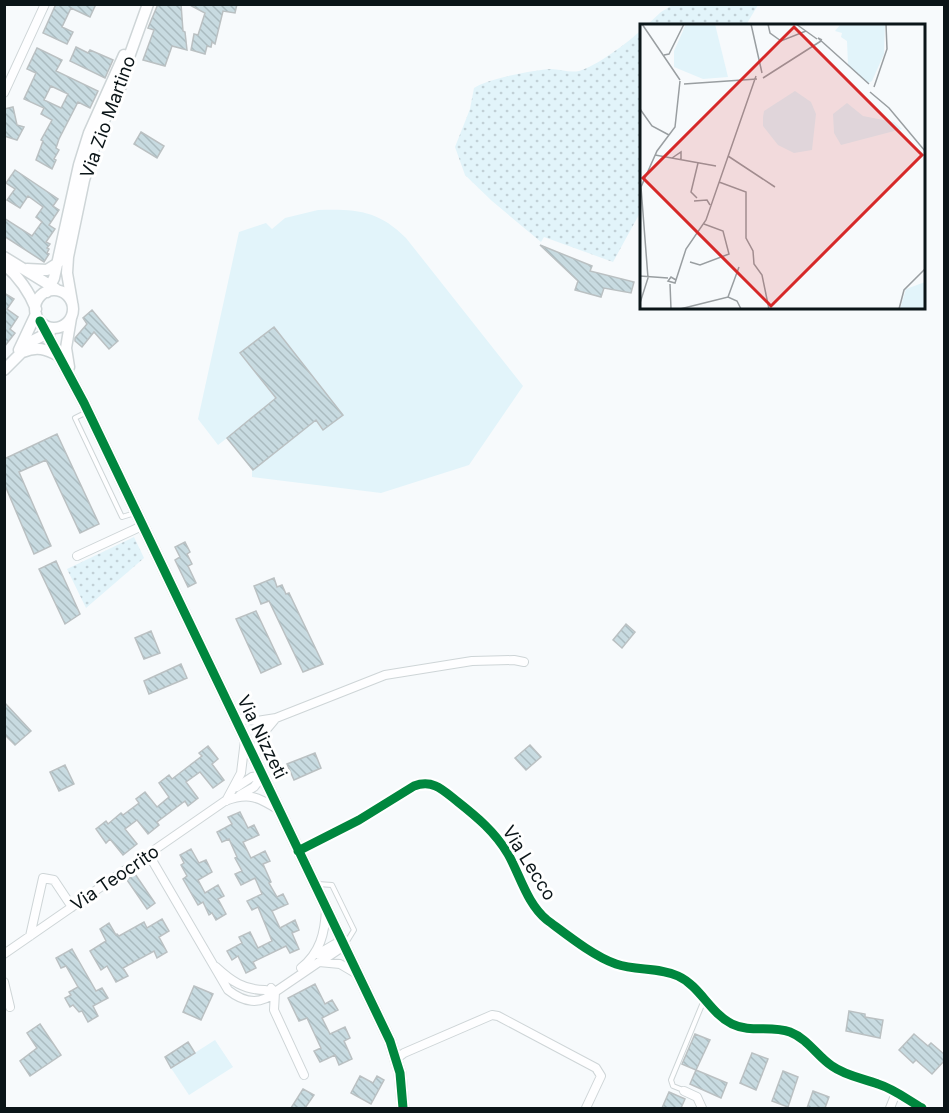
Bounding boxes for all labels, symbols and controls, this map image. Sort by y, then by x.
inset map [640,24,925,309]
street label: Via Zio Martino [76,53,139,181]
street label: Via Nizzeti [233,692,292,782]
street label: Via Lecco [498,822,561,904]
street label: Via Teocrito [67,840,163,915]

